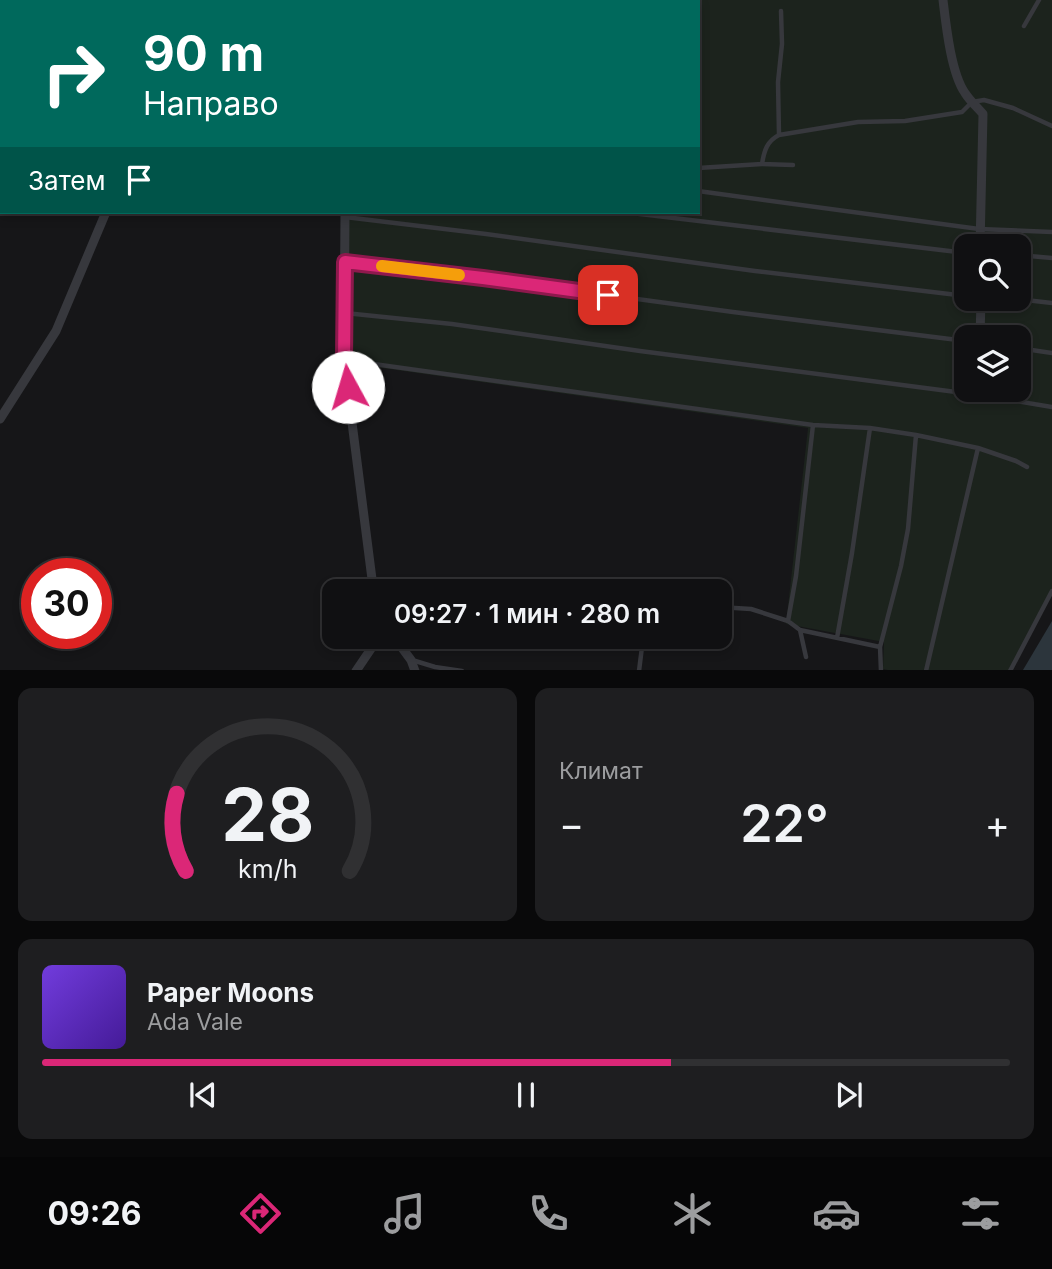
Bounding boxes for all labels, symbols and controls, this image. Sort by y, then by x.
text: 90 m [143,24,264,83]
icon: right [28,28,119,119]
text: Направо [143,84,279,123]
icon: arrive [120,161,158,199]
text: Затем [28,165,106,196]
map controls [954,234,1031,402]
button: search [954,234,1031,311]
pin [578,265,638,325]
icon: arrive [589,276,627,314]
button: layers [954,325,1031,402]
position arrow [311,350,385,424]
speed limit sign: 30 [21,558,112,649]
text: 09:27 · 1 мин · 280 m [394,598,660,629]
text: Климат [559,757,643,785]
text: 28 [221,770,314,859]
text: 22° [740,792,829,855]
text: − [559,801,584,847]
text: + [985,801,1010,847]
text: km/h [238,853,297,883]
text: Paper Moons [147,977,314,1008]
text: Ada Vale [147,1008,243,1036]
icon: previous [184,1076,222,1114]
icon: pause [507,1076,545,1114]
icon: next [830,1076,868,1114]
icon: directions [236,1189,285,1238]
icon: music [380,1189,429,1238]
icon: phone [524,1189,573,1238]
icon: climate [668,1189,717,1238]
icon: car [812,1189,861,1238]
icon: filters [956,1189,1005,1238]
text: 09:26 [47,1194,141,1233]

